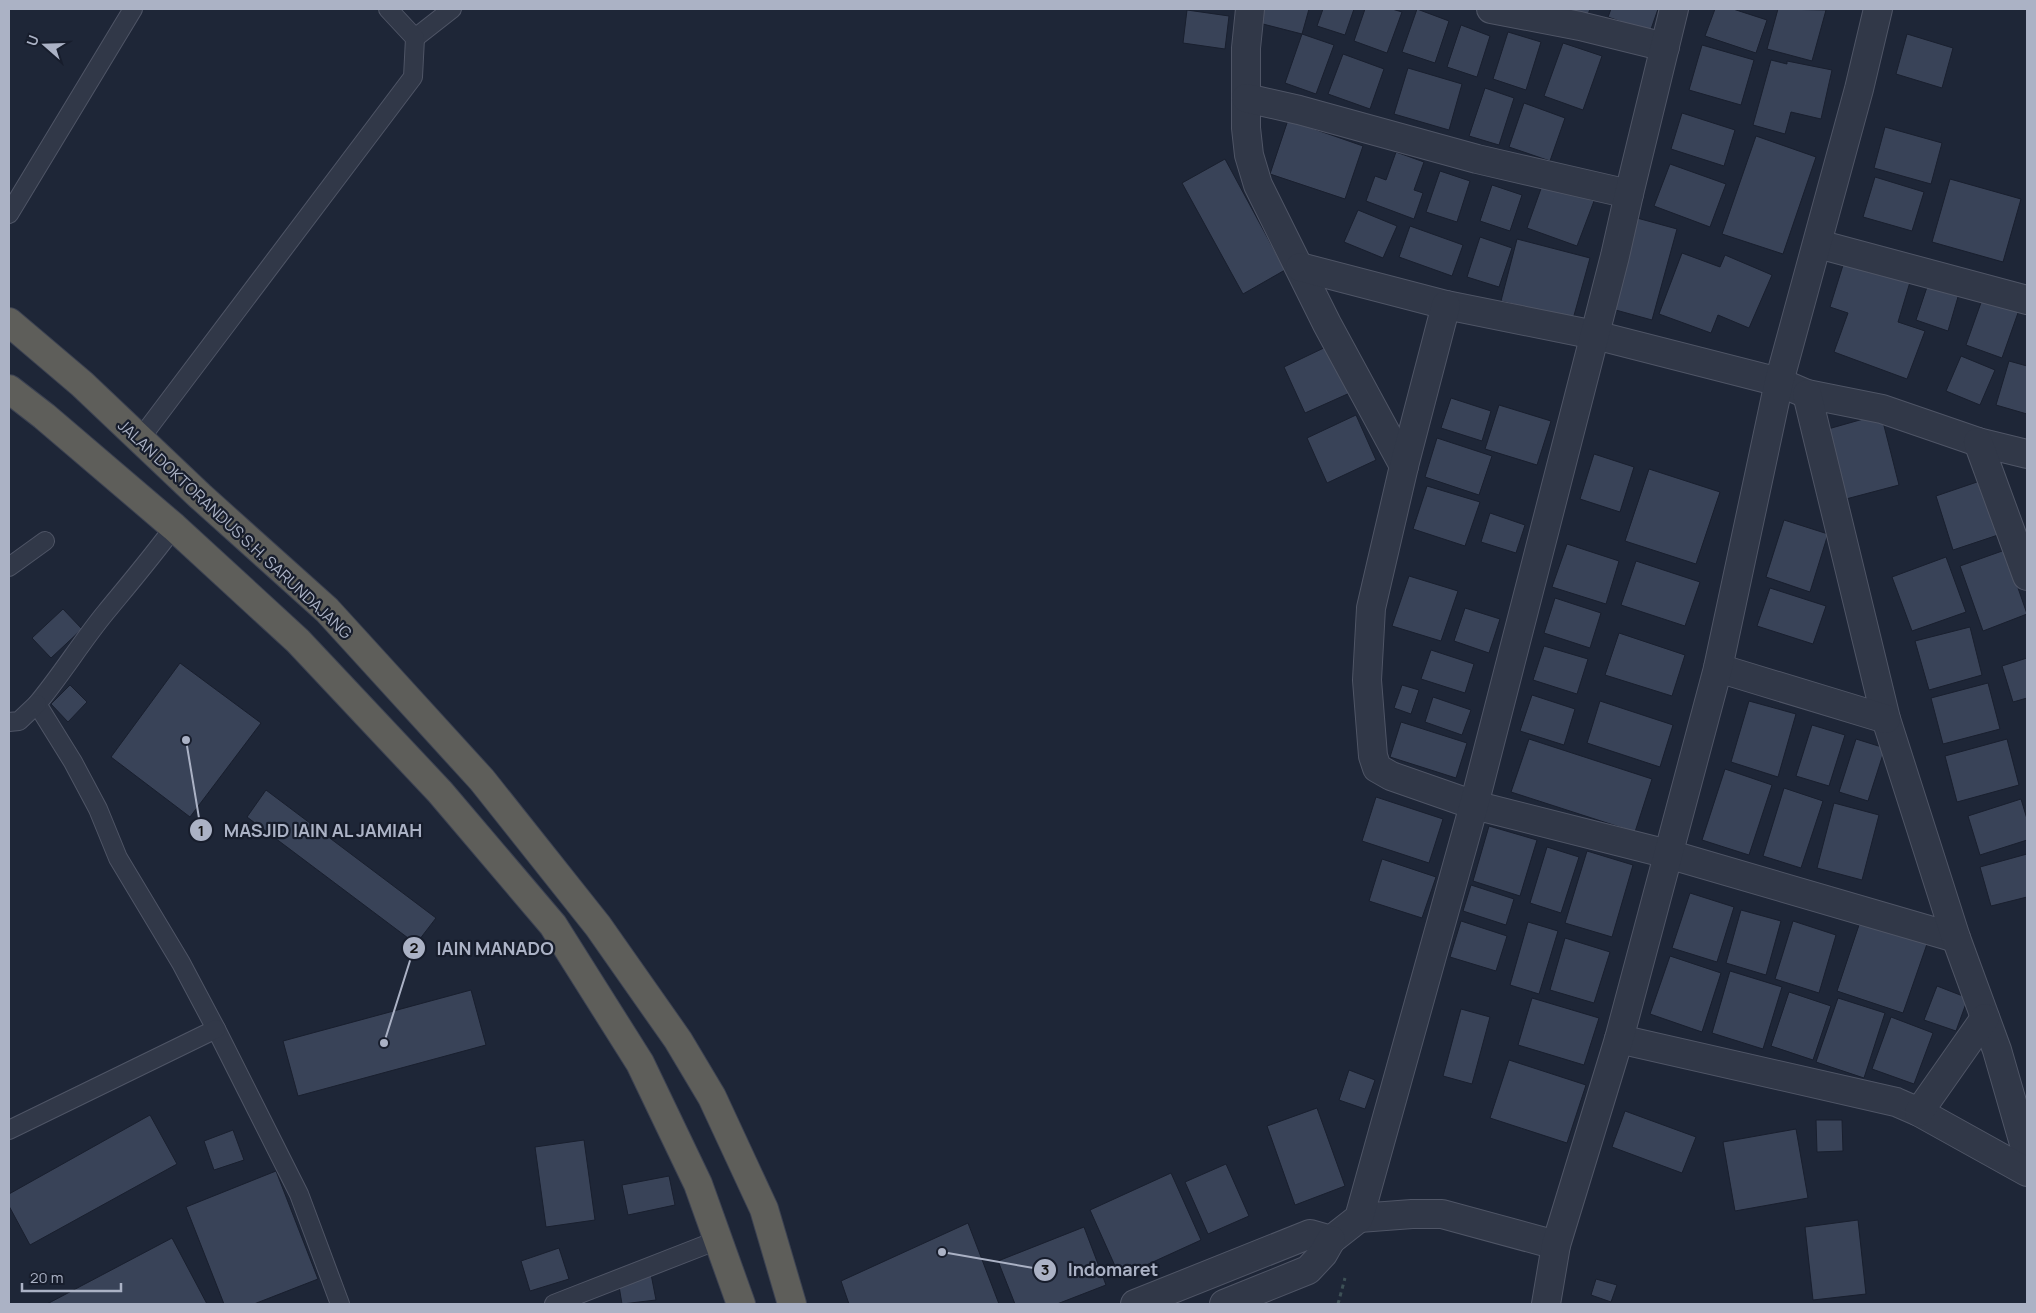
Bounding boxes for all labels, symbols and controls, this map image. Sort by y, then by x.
north arrow [20,20,70,70]
text: U [22,32,43,48]
street label: JALAN DOKTORANDUS S.H. SARUNDAJANG [113,414,357,644]
callout: MASJID IAIN AL JAMIAH [189,814,433,847]
text: MASJID IAIN AL JAMIAH [224,818,422,842]
text: 1 [198,820,204,841]
callout: IAIN MANADO [401,932,564,965]
text: IAIN MANADO [436,936,554,960]
text: 2 [410,937,419,958]
callout: Indomaret [1033,1254,1168,1287]
text: Indomaret [1068,1257,1158,1281]
text: 3 [1041,1259,1049,1280]
scale bar [22,1260,121,1292]
text: 20 m [30,1267,63,1288]

